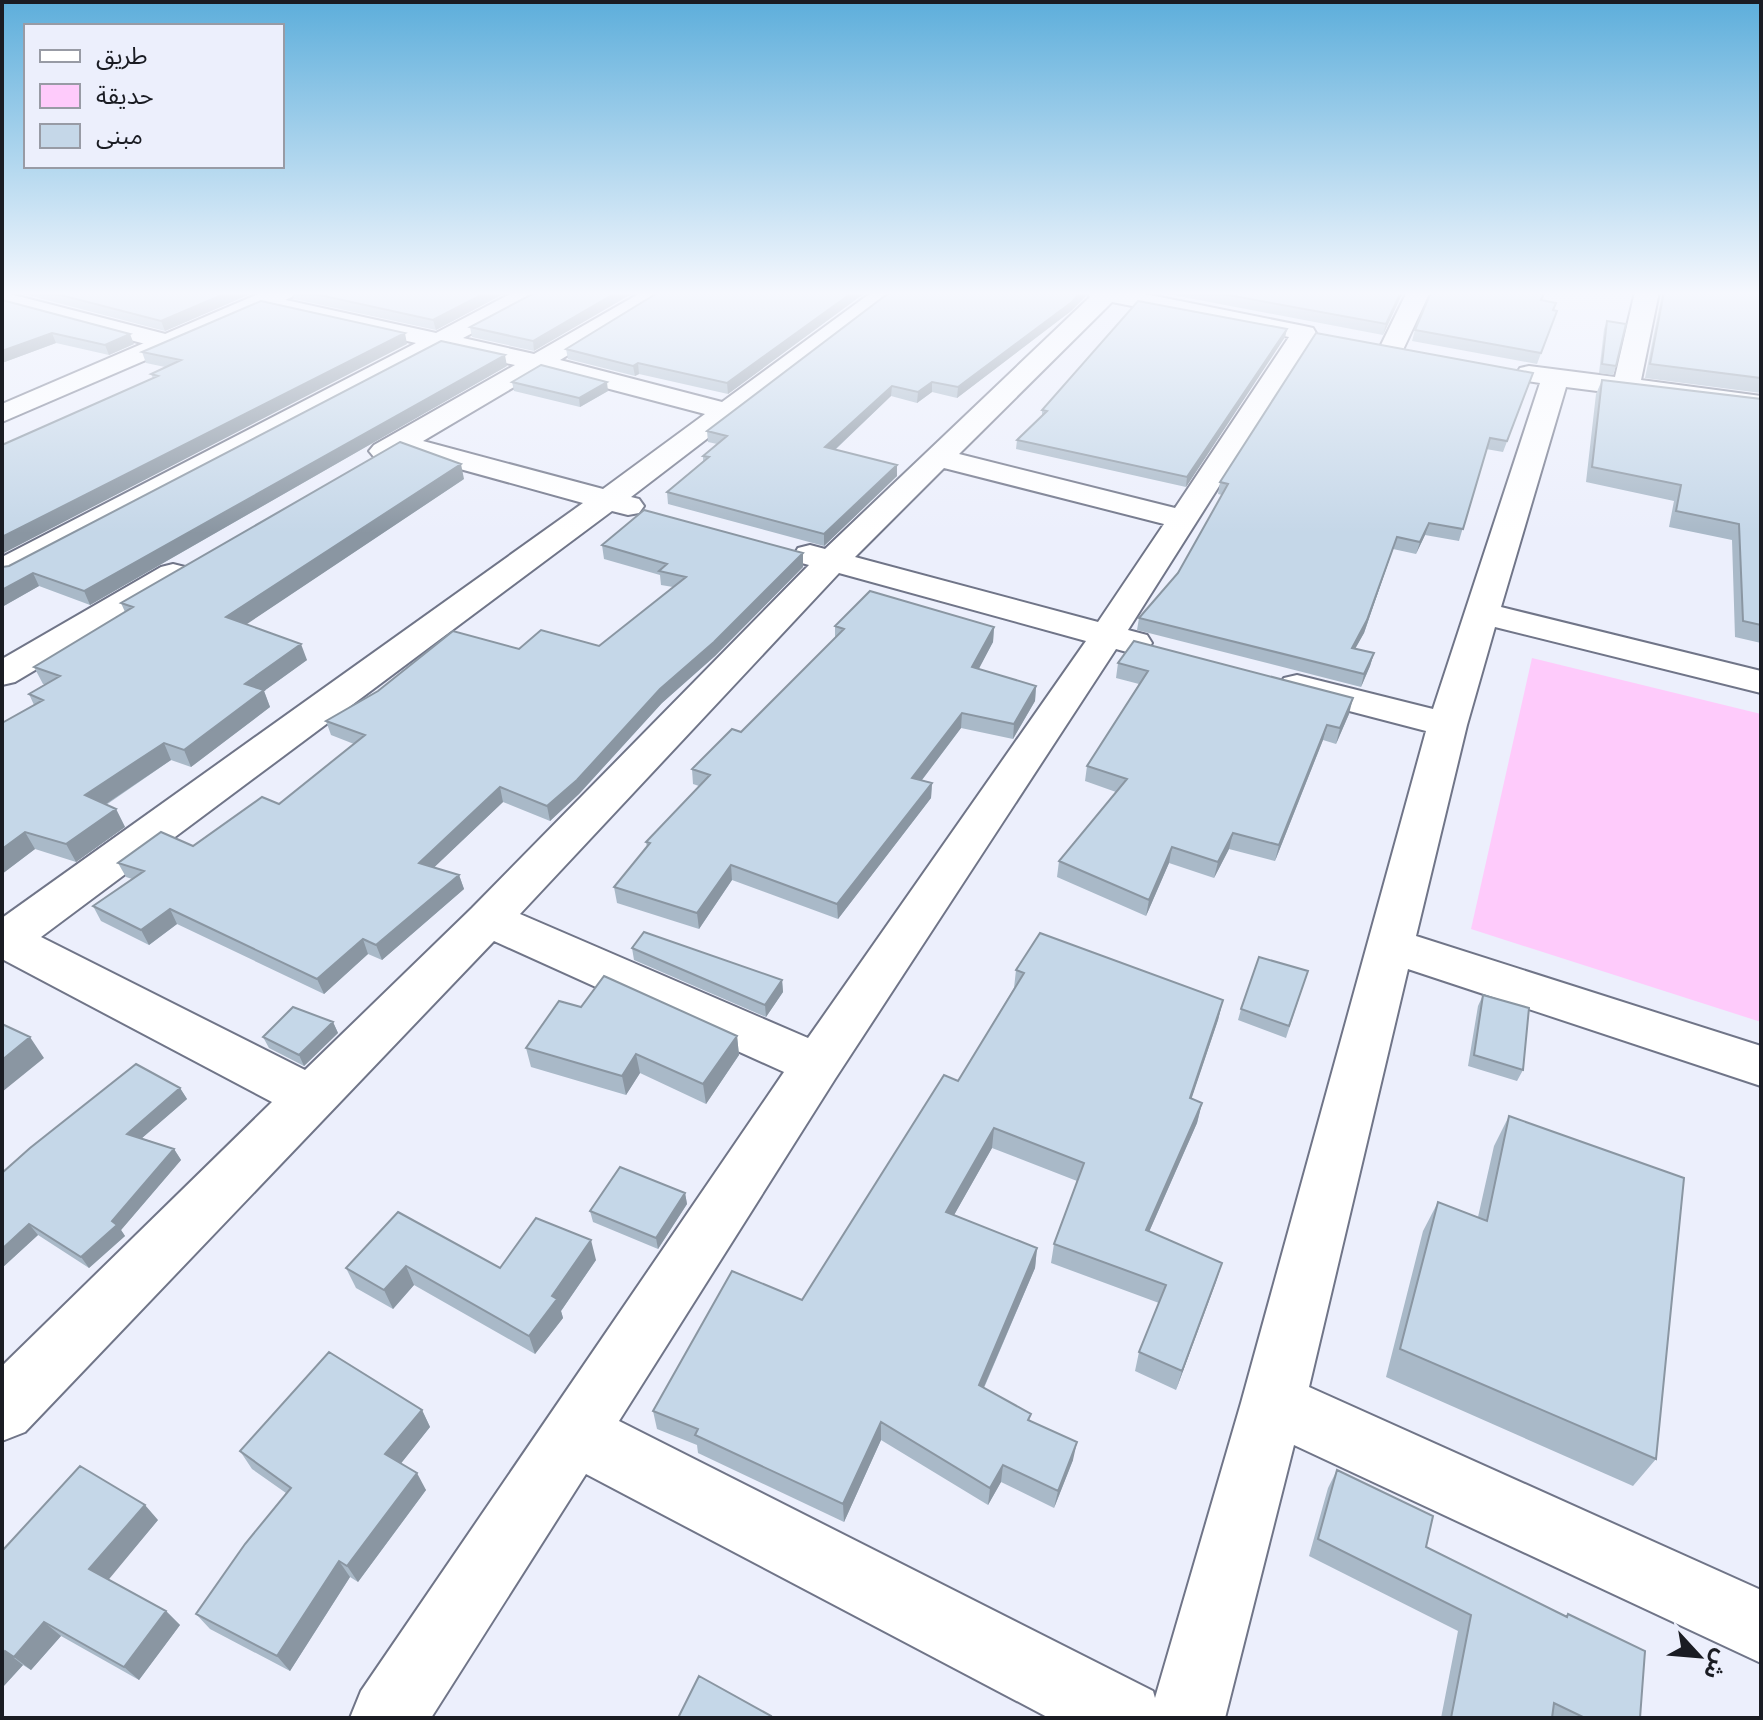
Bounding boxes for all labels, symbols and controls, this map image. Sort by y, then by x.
legend [24,24,284,168]
text: طريق [96,42,148,71]
text: حديقة [96,82,154,110]
text: مبنى [96,122,143,150]
north arrow [1659,1616,1739,1696]
text: ش [1699,1646,1734,1684]

